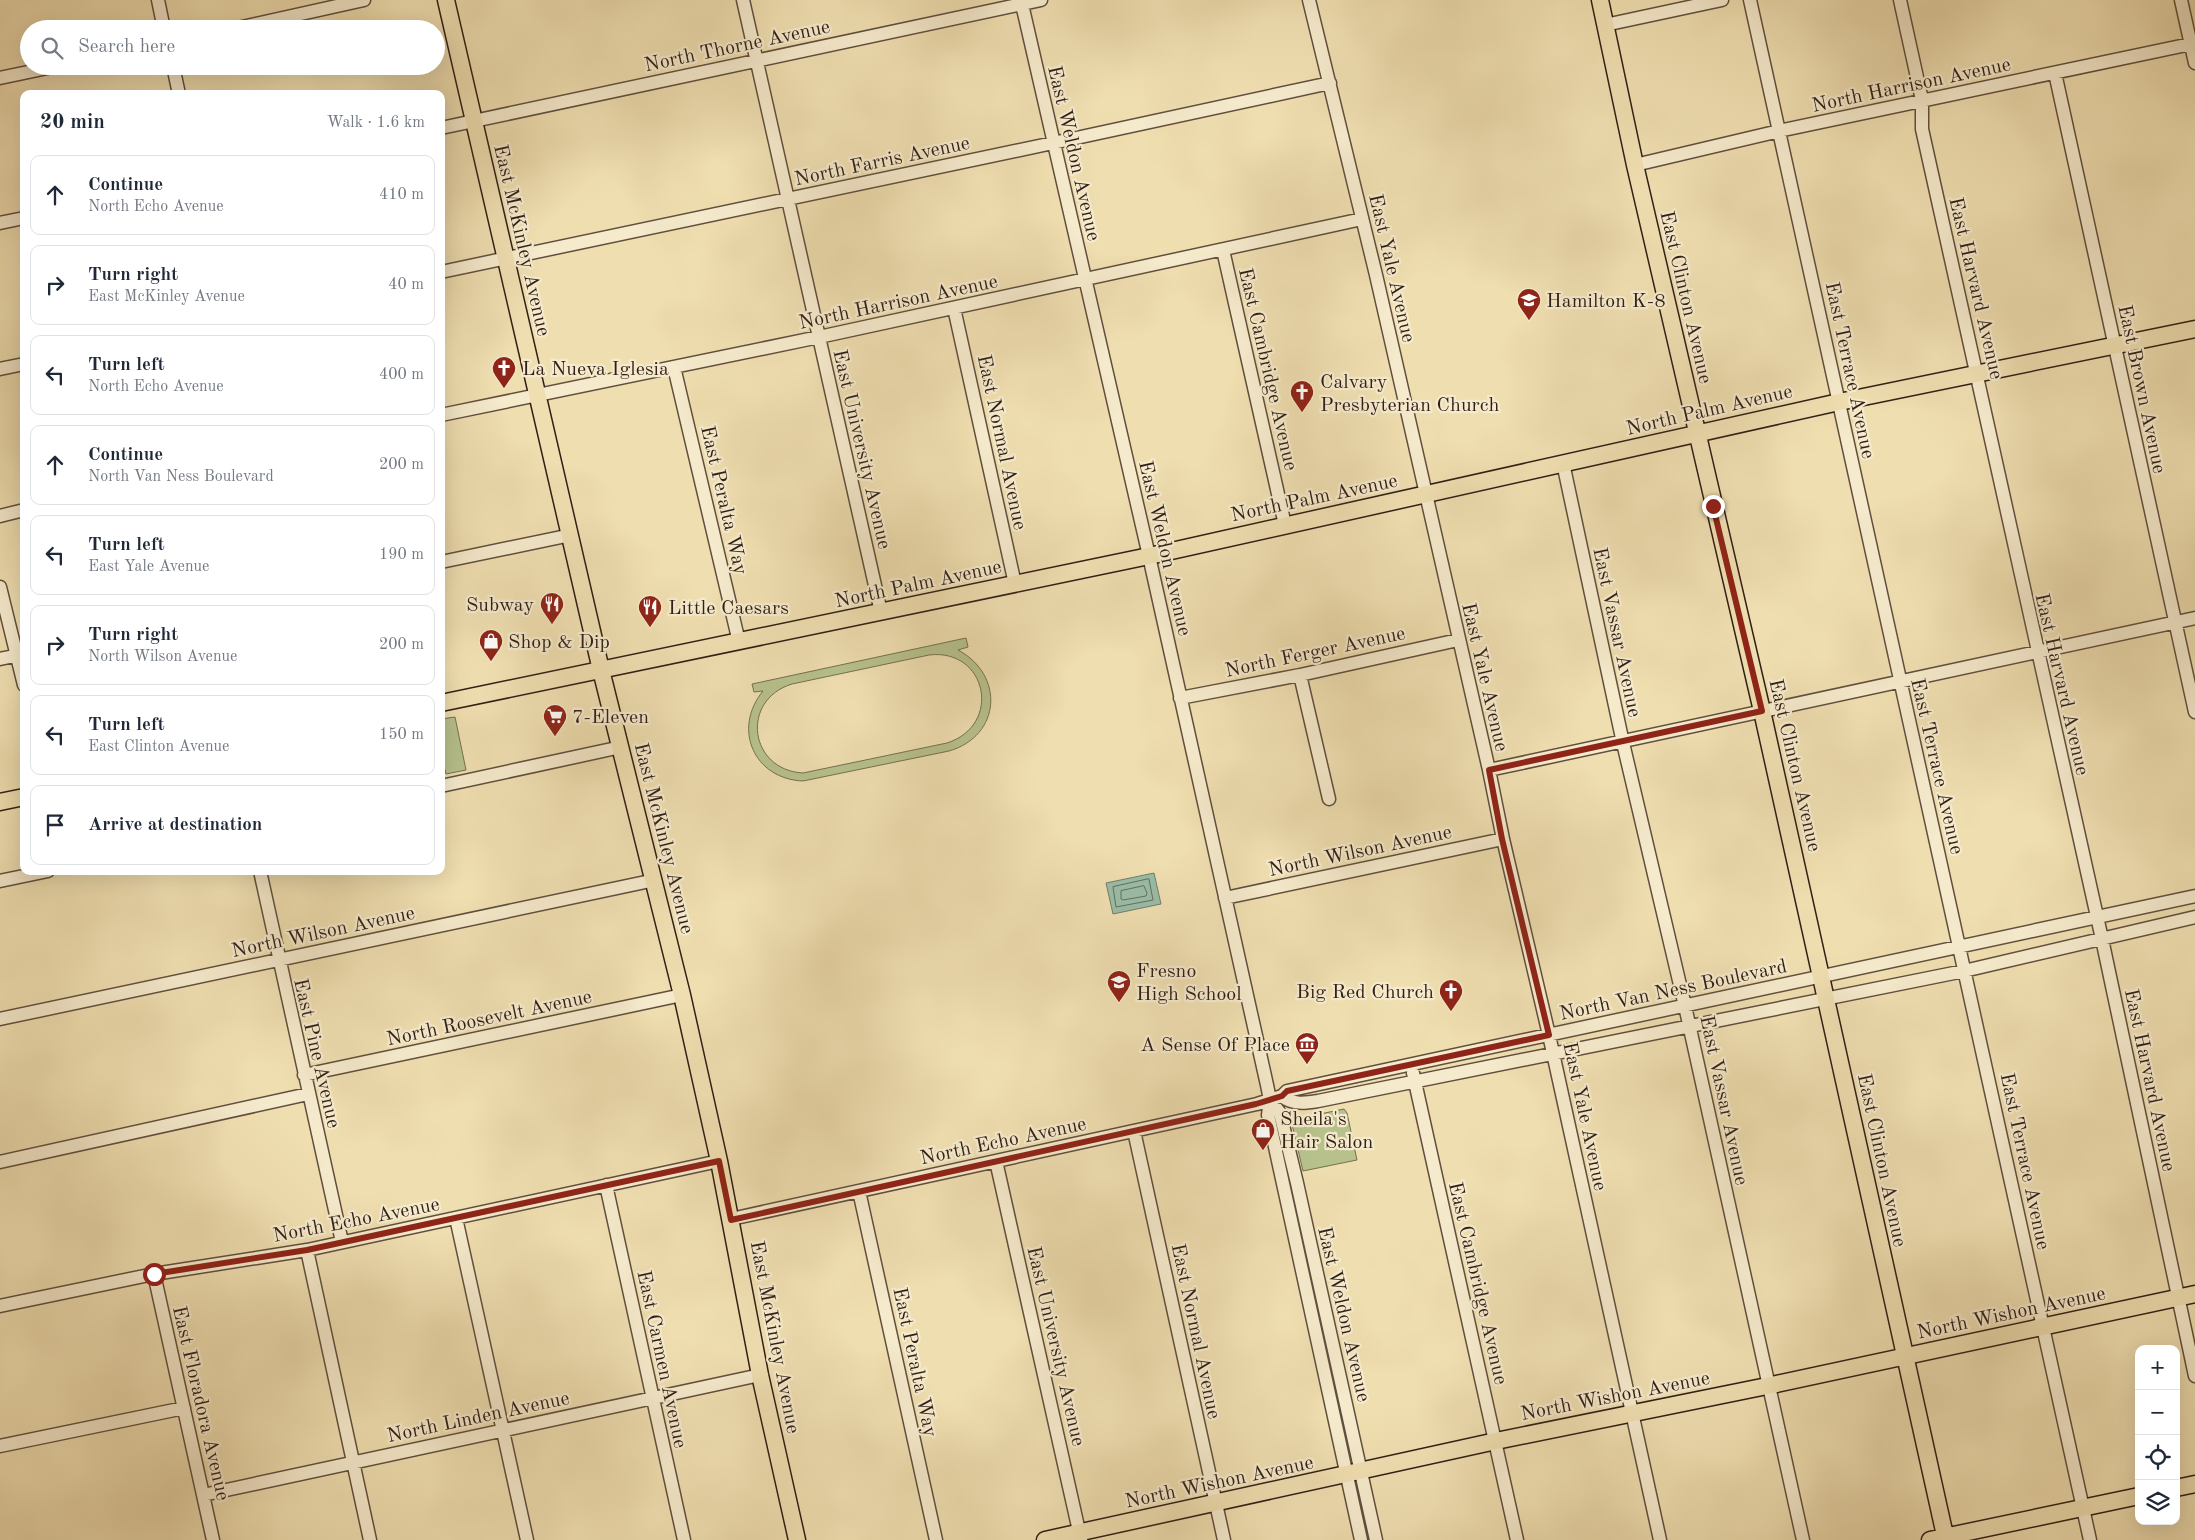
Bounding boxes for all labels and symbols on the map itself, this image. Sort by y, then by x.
street label: North Thorne Avenue [643,17,832,76]
street label: North Harrison Avenue [1810,55,2013,117]
street label: East Weldon Avenue [1043,64,1103,243]
street label: North Farris Avenue [793,134,972,190]
street label: East McKinley Avenue [489,143,553,338]
street label: East Yale Avenue [1364,192,1418,345]
street label: East Harvard Avenue [1944,195,2006,382]
street label: East Clinton Avenue [1655,209,1715,386]
street label: East Cambridge Avenue [1234,266,1300,473]
street label: North Harrison Avenue [797,272,1000,334]
street label: East Terrace Avenue [1821,280,1878,461]
school or university icon: Hamilton K-8 [1516,287,1542,321]
place label: Hamilton K-8 [1546,292,1666,312]
street label: East Brown Avenue [2113,303,2169,476]
street label: East University Avenue [828,348,894,551]
street label: East Normal Avenue [973,353,1029,532]
church icon: La Nueva Iglesia [491,355,517,389]
place label: La Nueva Iglesia [522,360,669,380]
place label: Calvary Presbyterian Church [1320,373,1499,416]
church icon: Calvary Presbyterian Church [1289,379,1315,413]
street label: North Palm Avenue [1624,382,1795,440]
street label: East Peralta Way [696,424,750,577]
street label: East Weldon Avenue [1134,459,1194,638]
street label: North Palm Avenue [1229,472,1400,526]
route end [1702,495,1725,518]
street label: East Vassar Avenue [1588,546,1644,719]
street label: North Palm Avenue [833,558,1004,612]
restaurant icon: Subway [539,591,565,625]
street label: East Harvard Avenue [2030,591,2092,778]
restaurant icon: Little Caesars [637,594,663,628]
place label: Subway [466,596,534,616]
place label: Little Caesars [668,599,789,619]
street label: East Yale Avenue [1457,601,1511,754]
street label: North Ferger Avenue [1223,624,1407,682]
shop icon: Shop & Dip [478,628,504,662]
place label: Shop & Dip [508,633,610,653]
street label: East Terrace Avenue [1906,676,1966,857]
street label: East Clinton Avenue [1764,677,1824,854]
supermarket icon: 7-Eleven [542,703,568,737]
place label: 7-Eleven [572,708,649,728]
street label: East McKinley Avenue [630,741,696,936]
street label: North Wilson Avenue [1267,823,1454,881]
street label: North Wilson Avenue [230,904,417,962]
street label: North Van Ness Boulevard [1558,957,1789,1025]
place label: Fresno High School [1136,962,1242,1005]
school or university icon: Fresno High School [1106,969,1132,1003]
street label: East Pine Avenue [289,977,343,1130]
church icon: Big Red Church [1438,978,1464,1012]
place label: Big Red Church [1296,983,1434,1003]
street label: North Roosevelt Avenue [385,987,594,1051]
street label: East Harvard Avenue [2120,987,2178,1174]
street label: East Vassar Avenue [1695,1014,1751,1187]
museum icon: A Sense Of Place [1294,1031,1320,1065]
place label: A Sense Of Place [1140,1036,1290,1056]
street label: East Yale Avenue [1558,1040,1610,1193]
street label: East Terrace Avenue [1996,1071,2053,1252]
street label: East Clinton Avenue [1853,1072,1909,1249]
place label: Sheila's Hair Salon [1280,1110,1373,1153]
street label: North Echo Avenue [918,1115,1088,1169]
shop icon: Sheila's Hair Salon [1250,1117,1276,1151]
street label: East Cambridge Avenue [1444,1180,1510,1387]
street label: North Echo Avenue [271,1195,441,1247]
street label: East Weldon Avenue [1313,1225,1373,1404]
street label: East McKinley Avenue [746,1239,803,1436]
street label: East Normal Avenue [1167,1242,1223,1421]
street label: East University Avenue [1022,1245,1088,1448]
route start [143,1263,166,1286]
street label: East Carmen Avenue [632,1269,690,1450]
street label: North Wishon Avenue [1915,1284,2108,1344]
street label: East Peralta Way [888,1286,940,1440]
street label: East Floradora Avenue [168,1304,232,1503]
street label: North Wishon Avenue [1519,1369,1712,1425]
street label: North Linden Avenue [385,1389,572,1447]
street label: North Wishon Avenue [1123,1453,1316,1513]

